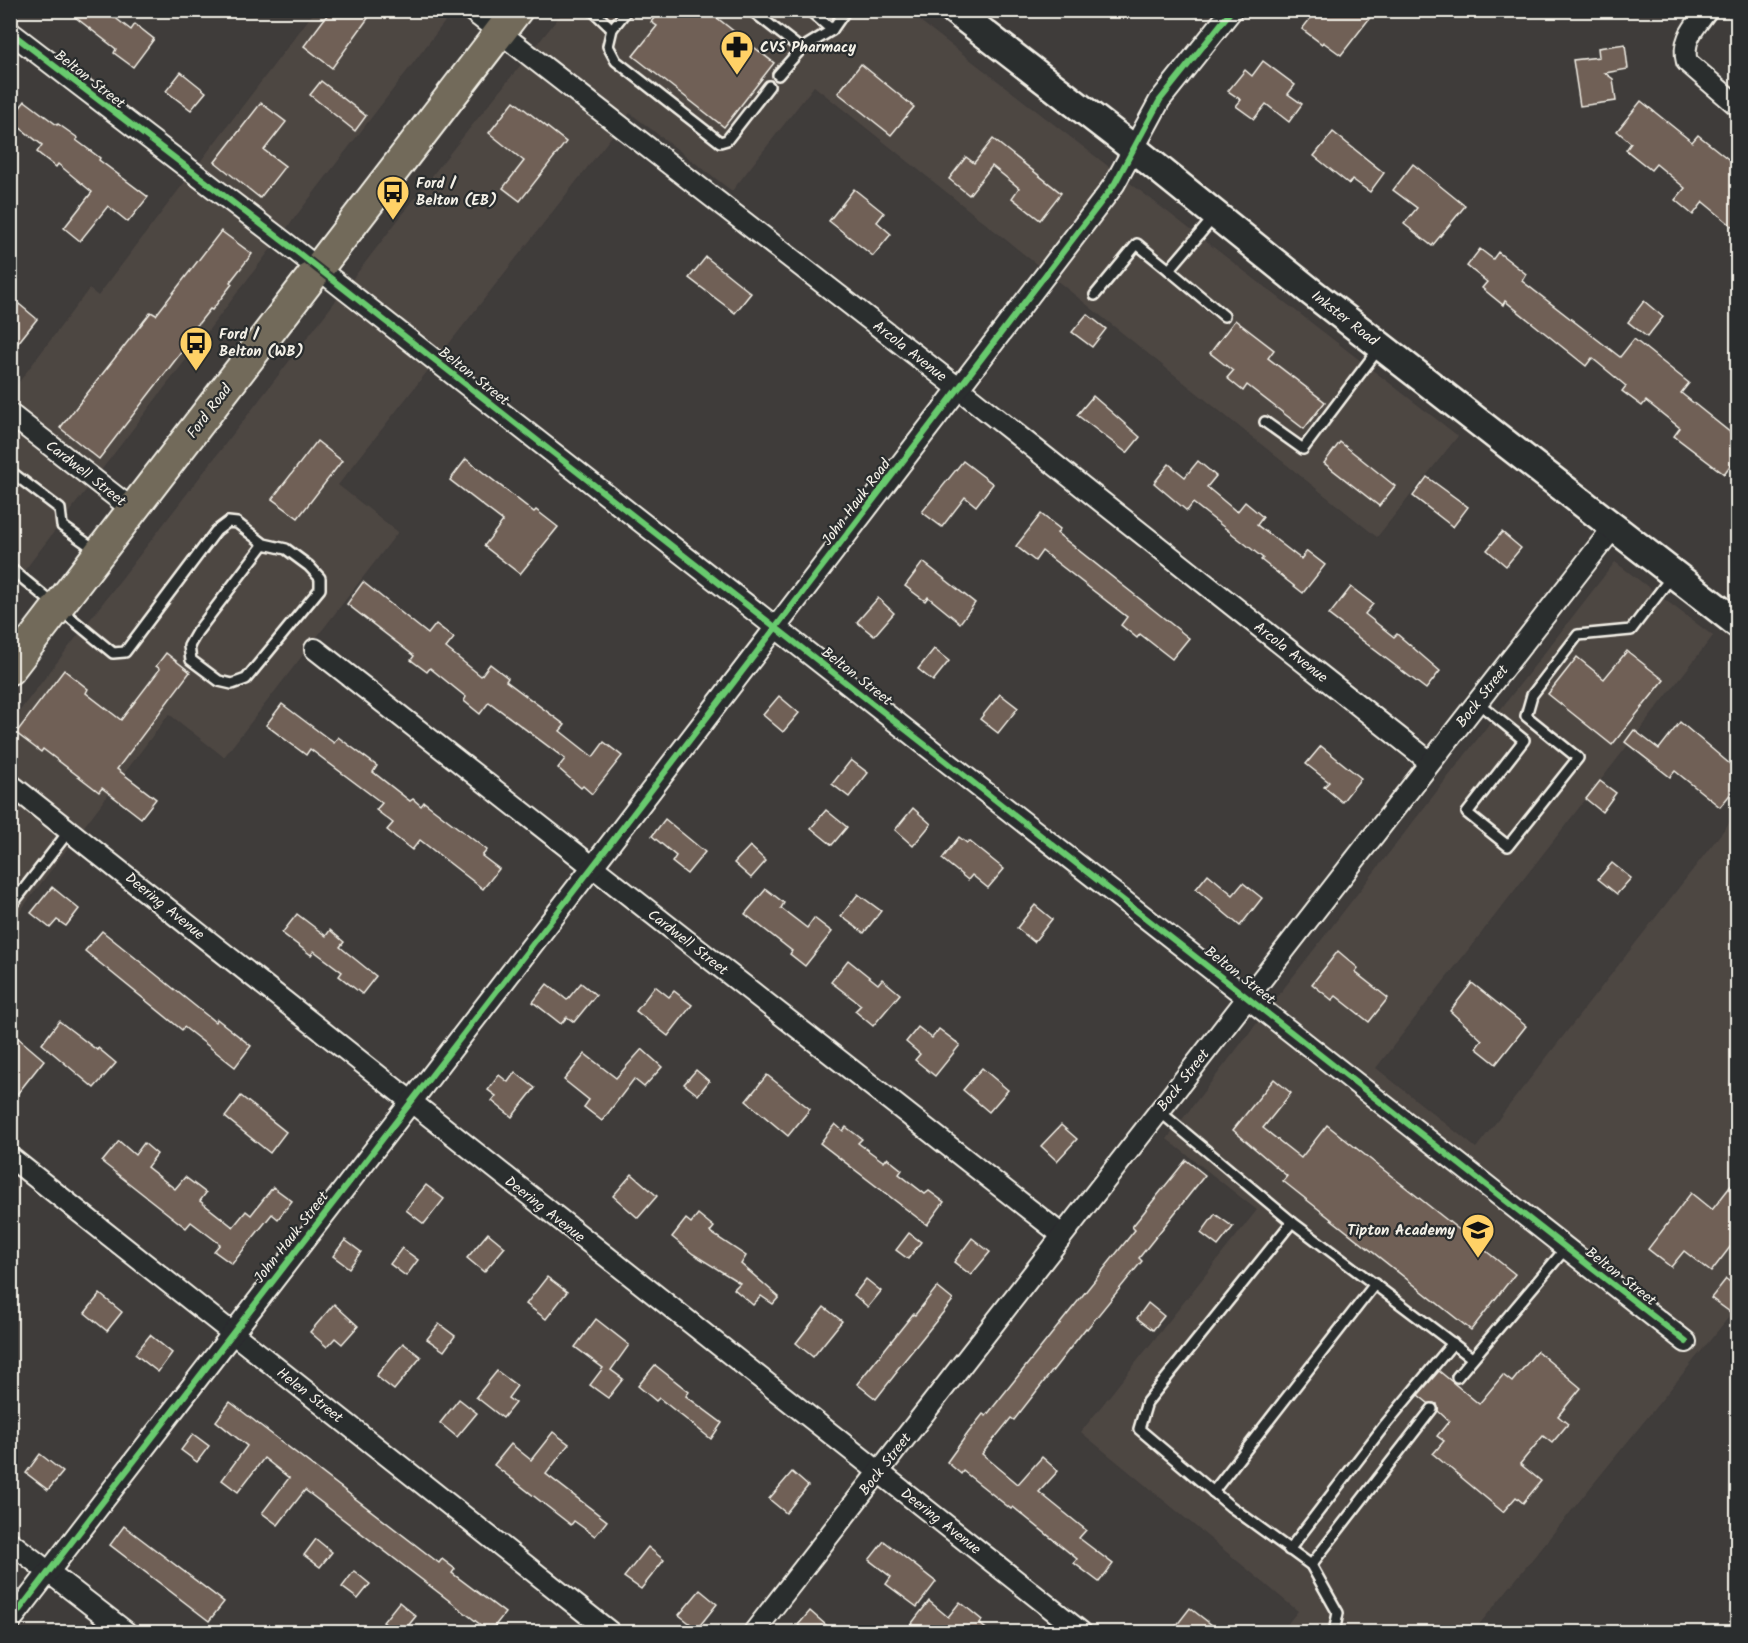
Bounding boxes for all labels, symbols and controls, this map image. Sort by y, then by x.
pharmacy icon: CVS Pharmacy [719,29,755,76]
place label: CVS Pharmacy [760,36,856,60]
street label: Belton Street [49,44,130,115]
place label: Ford / Belton (EB) [416,172,497,213]
bus stop icon: Ford / Belton (EB) [375,174,411,221]
street label: Inkster Road [1306,285,1384,353]
street label: Arcola Avenue [867,315,952,389]
place label: Ford / Belton (WB) [219,323,304,364]
bus stop icon: Ford / Belton (WB) [178,325,214,372]
street label: Belton Street [433,341,514,412]
street label: Ford Road [181,379,239,444]
street label: Cardwell Street [40,435,131,513]
street label: John Hauk Road [816,454,898,551]
street label: Arcola Avenue [1248,616,1333,690]
street label: Belton Street [816,641,897,712]
street label: Bock Street [1451,660,1515,733]
street label: Deering Avenue [119,867,210,947]
street label: Cardwell Street [642,904,733,982]
street label: Belton Street [1199,940,1280,1011]
street label: Bock Street [1152,1044,1216,1117]
street label: Deering Avenue [499,1170,590,1249]
street label: John Hauk Street [248,1186,336,1289]
school or university icon: Tipton Academy [1460,1212,1496,1259]
place label: Tipton Academy [1347,1219,1455,1243]
street label: Belton Street [1580,1241,1661,1312]
street label: Helen Street [271,1362,348,1430]
street label: Bock Street [854,1428,918,1501]
street label: Deering Avenue [895,1482,986,1561]

